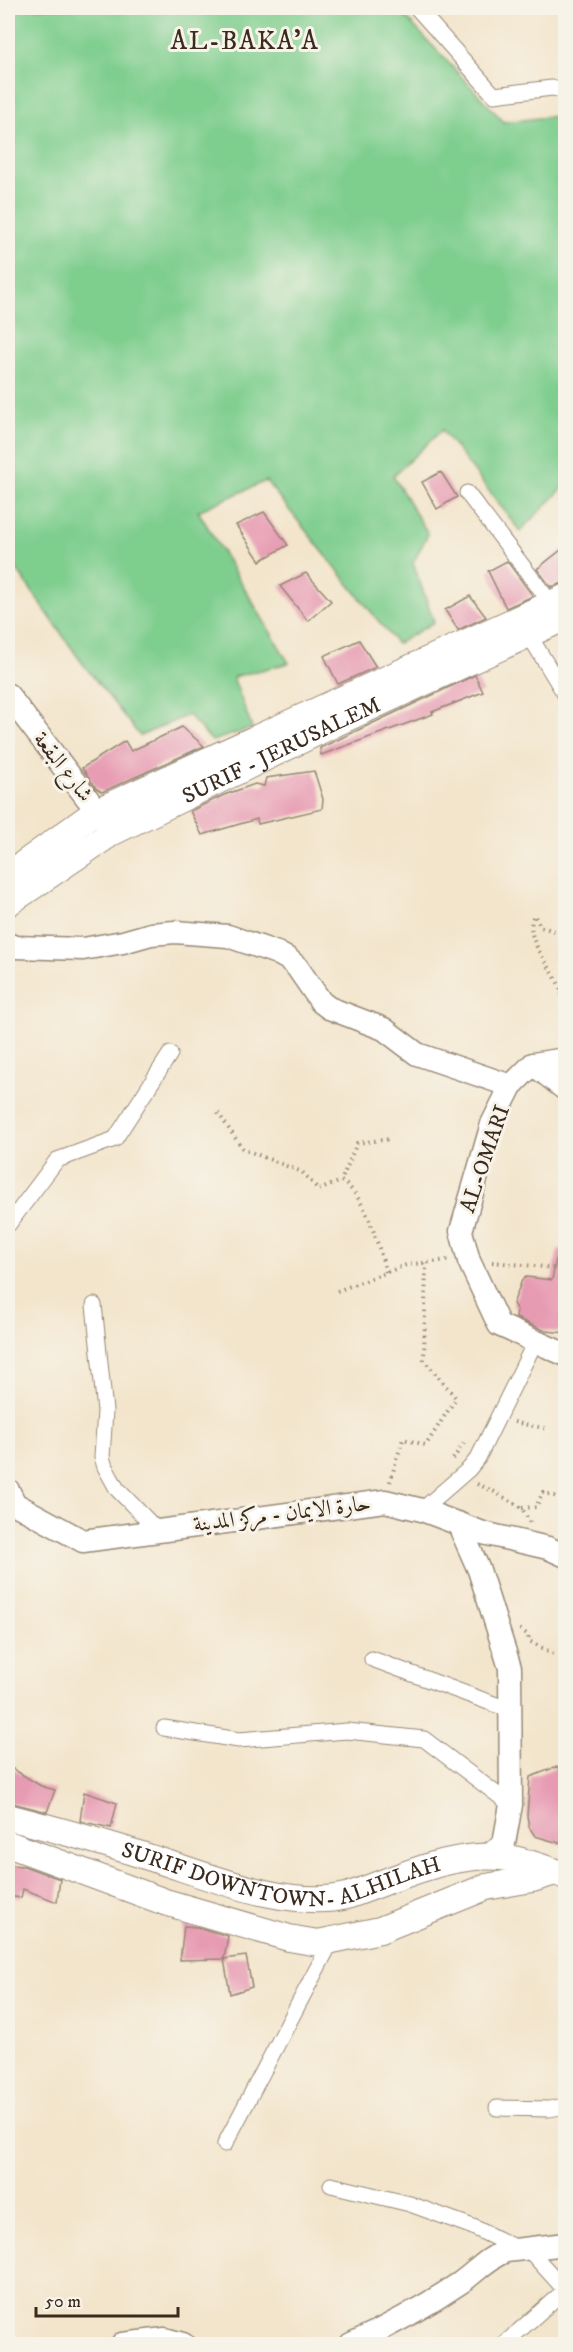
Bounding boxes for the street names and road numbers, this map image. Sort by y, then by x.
street label: SURIF - JERUSALEM [178,691,385,810]
street label: شارع البقعة [24,727,99,810]
street label: AL-OMARI [454,1102,516,1216]
street label: حارة الايمان - مركز المدينة [192,1490,372,1539]
street label: SURIF DOWNTOWN- ALHILAH [118,1836,444,1913]

